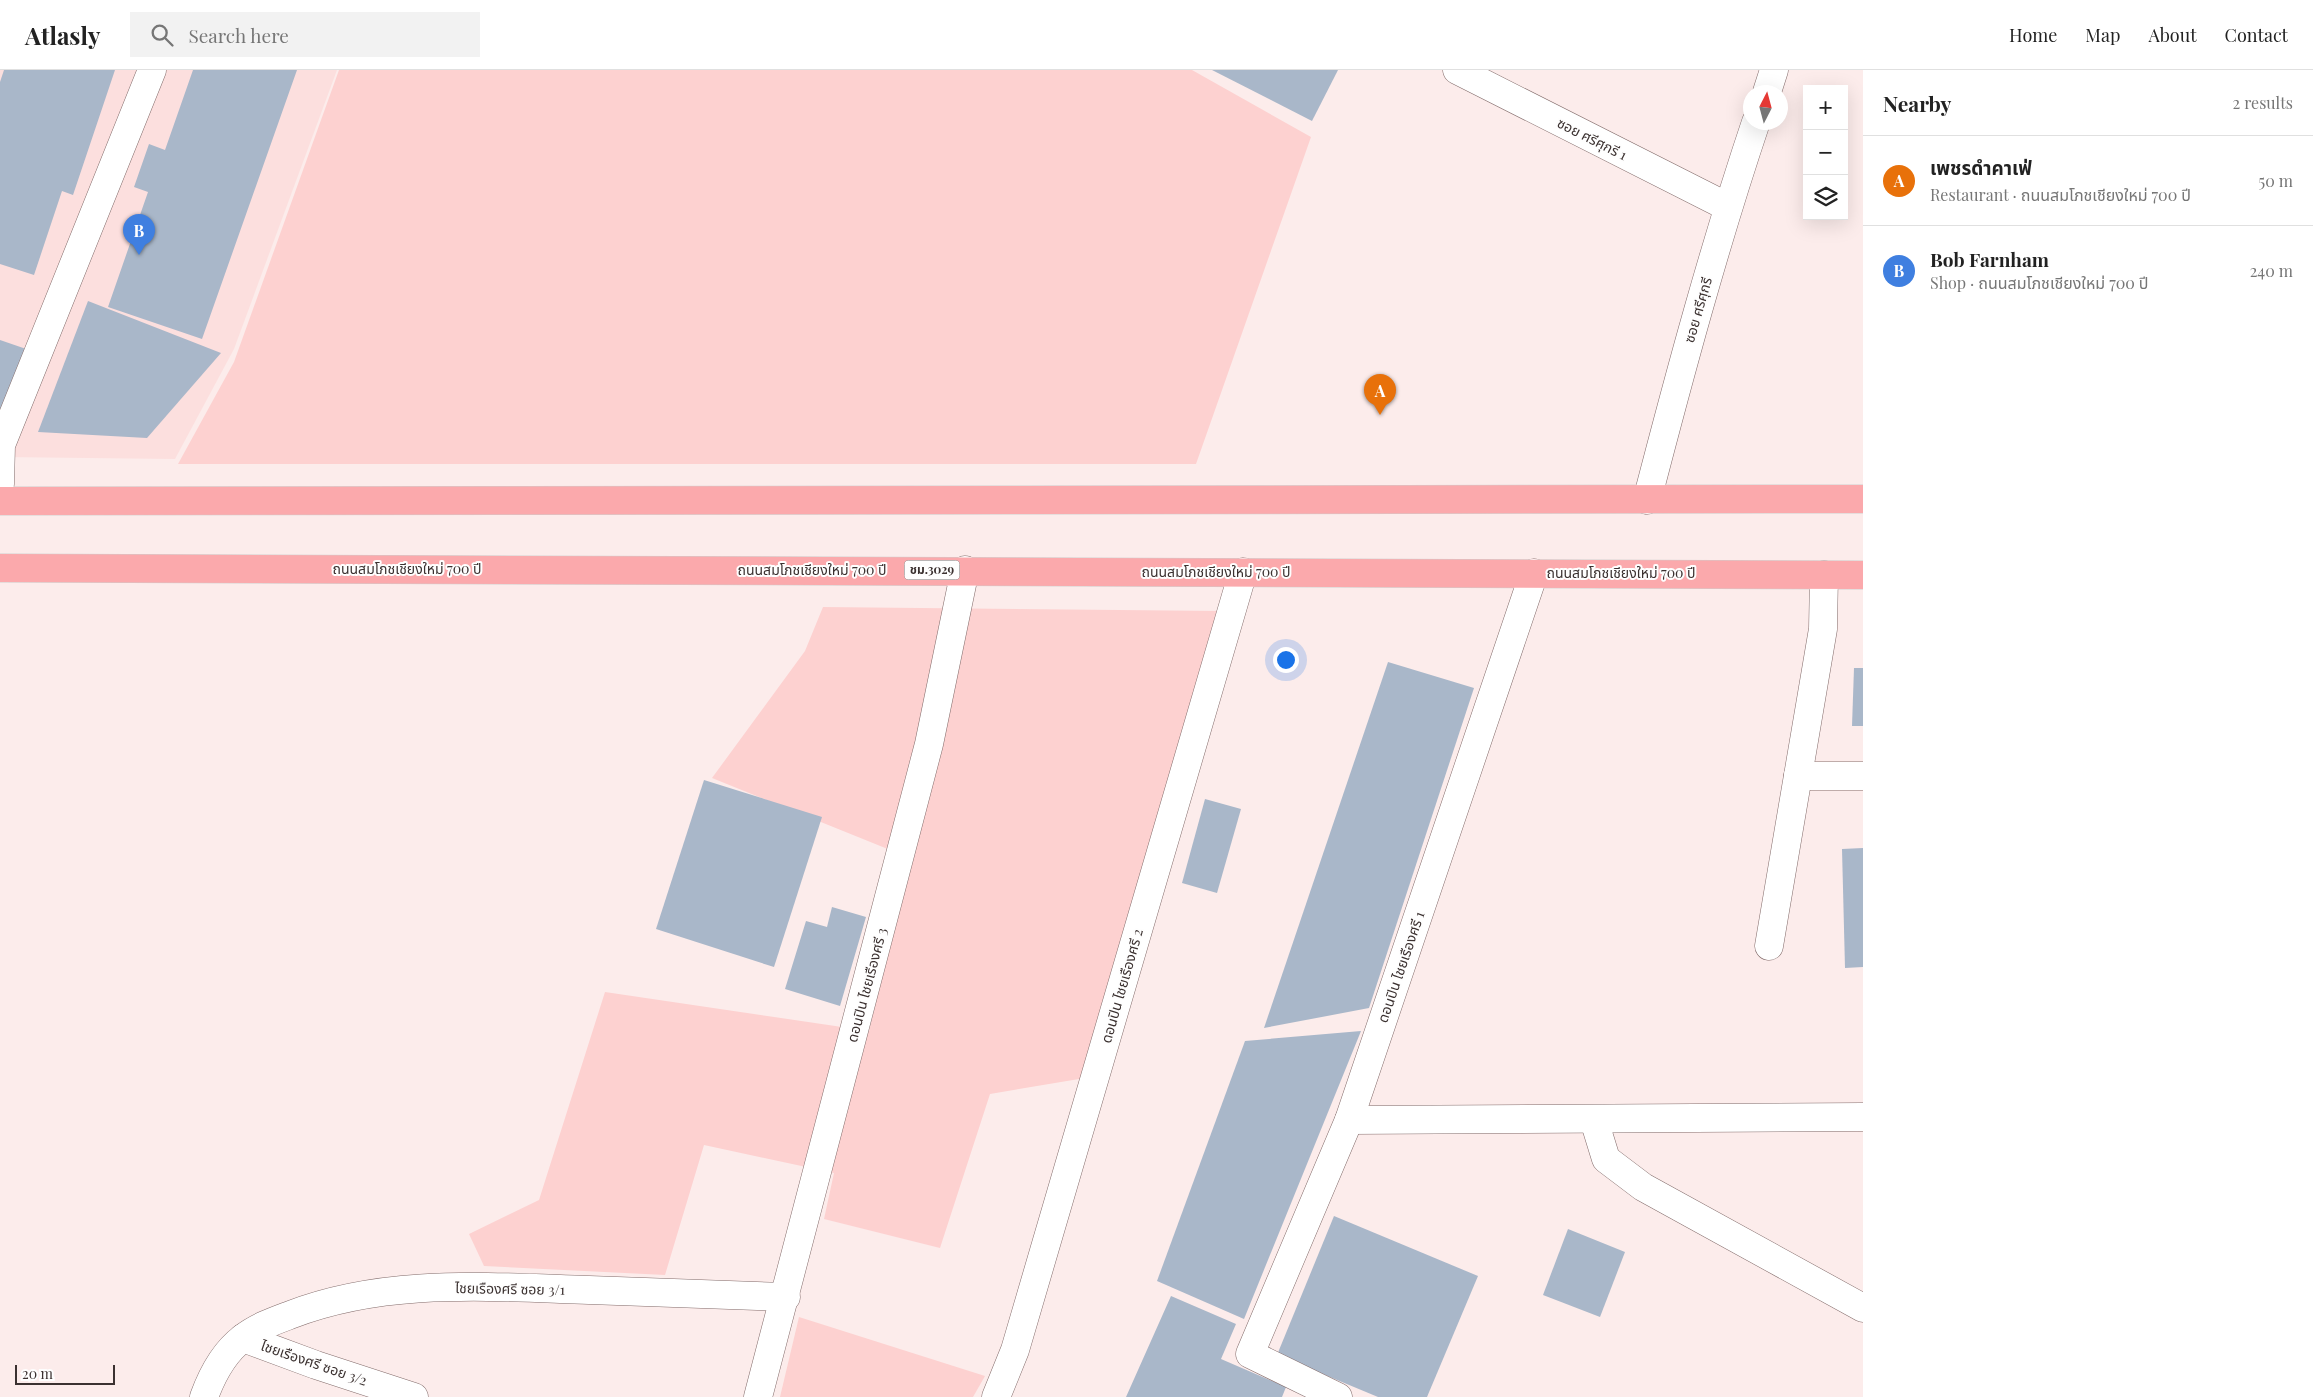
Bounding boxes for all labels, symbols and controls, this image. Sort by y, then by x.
search box [130,12,480,57]
text: Atlasly [25,19,100,51]
icon: search [148,21,176,49]
text: Search here [188,22,289,48]
text: Home [2009,23,2057,47]
text: Map [2085,23,2120,47]
text: About [2148,23,2197,47]
text: Contact [2225,23,2288,47]
north arrow [1743,85,1788,130]
map controls [1803,85,1848,220]
button: + [1803,85,1848,130]
text: Nearby [1883,89,1952,117]
text: 2 results [2233,92,2293,113]
street label: ซอย ศรีศุกรี 1 [1554,113,1630,164]
button: − [1803,130,1848,175]
text: เพชรดำคาเฟ่ [1930,154,2032,180]
text: A [1894,170,1904,191]
text: 50 m [2259,170,2293,191]
button: layers [1803,175,1848,220]
text: Restaurant · ถนนสมโภชเชียงใหม่ 700 ปี [1930,184,2191,205]
pin: B [123,214,155,255]
text: Bob Farnham [1930,246,2049,272]
text: B [1894,260,1904,281]
text: 240 m [2250,260,2293,281]
text: Shop · ถนนสมโภชเชียงใหม่ 700 ปี [1930,272,2149,293]
street label: ซอย ศรีศุกรี [1679,275,1716,345]
pin: A [1364,374,1396,415]
street label: ถนนสมโภชเชียงใหม่ 700 ปี [333,559,481,578]
street label: ถนนสมโภชเชียงใหม่ 700 ปี [738,560,886,579]
road number: ชม.3029 [904,560,960,580]
street label: ถนนสมโภชเชียงใหม่ 700 ปี [1142,562,1290,581]
street label: ถนนสมโภชเชียงใหม่ 700 ปี [1547,563,1695,582]
your location [1273,647,1299,673]
street label: ดอนปิน ไชยเรืองศรี 1 [1373,909,1428,1025]
street label: ดอนปิน ไชยเรืองศรี 3 [842,926,891,1044]
street label: ดอนปิน ไชยเรืองศรี 2 [1096,926,1147,1045]
street label: ไชยเรืองศรี ซอย 3/1 [454,1278,565,1299]
street label: ไชยเรืองศรี ซอย 3/2 [258,1335,370,1390]
scale bar [15,1362,115,1385]
text: 20 m [22,1364,53,1383]

